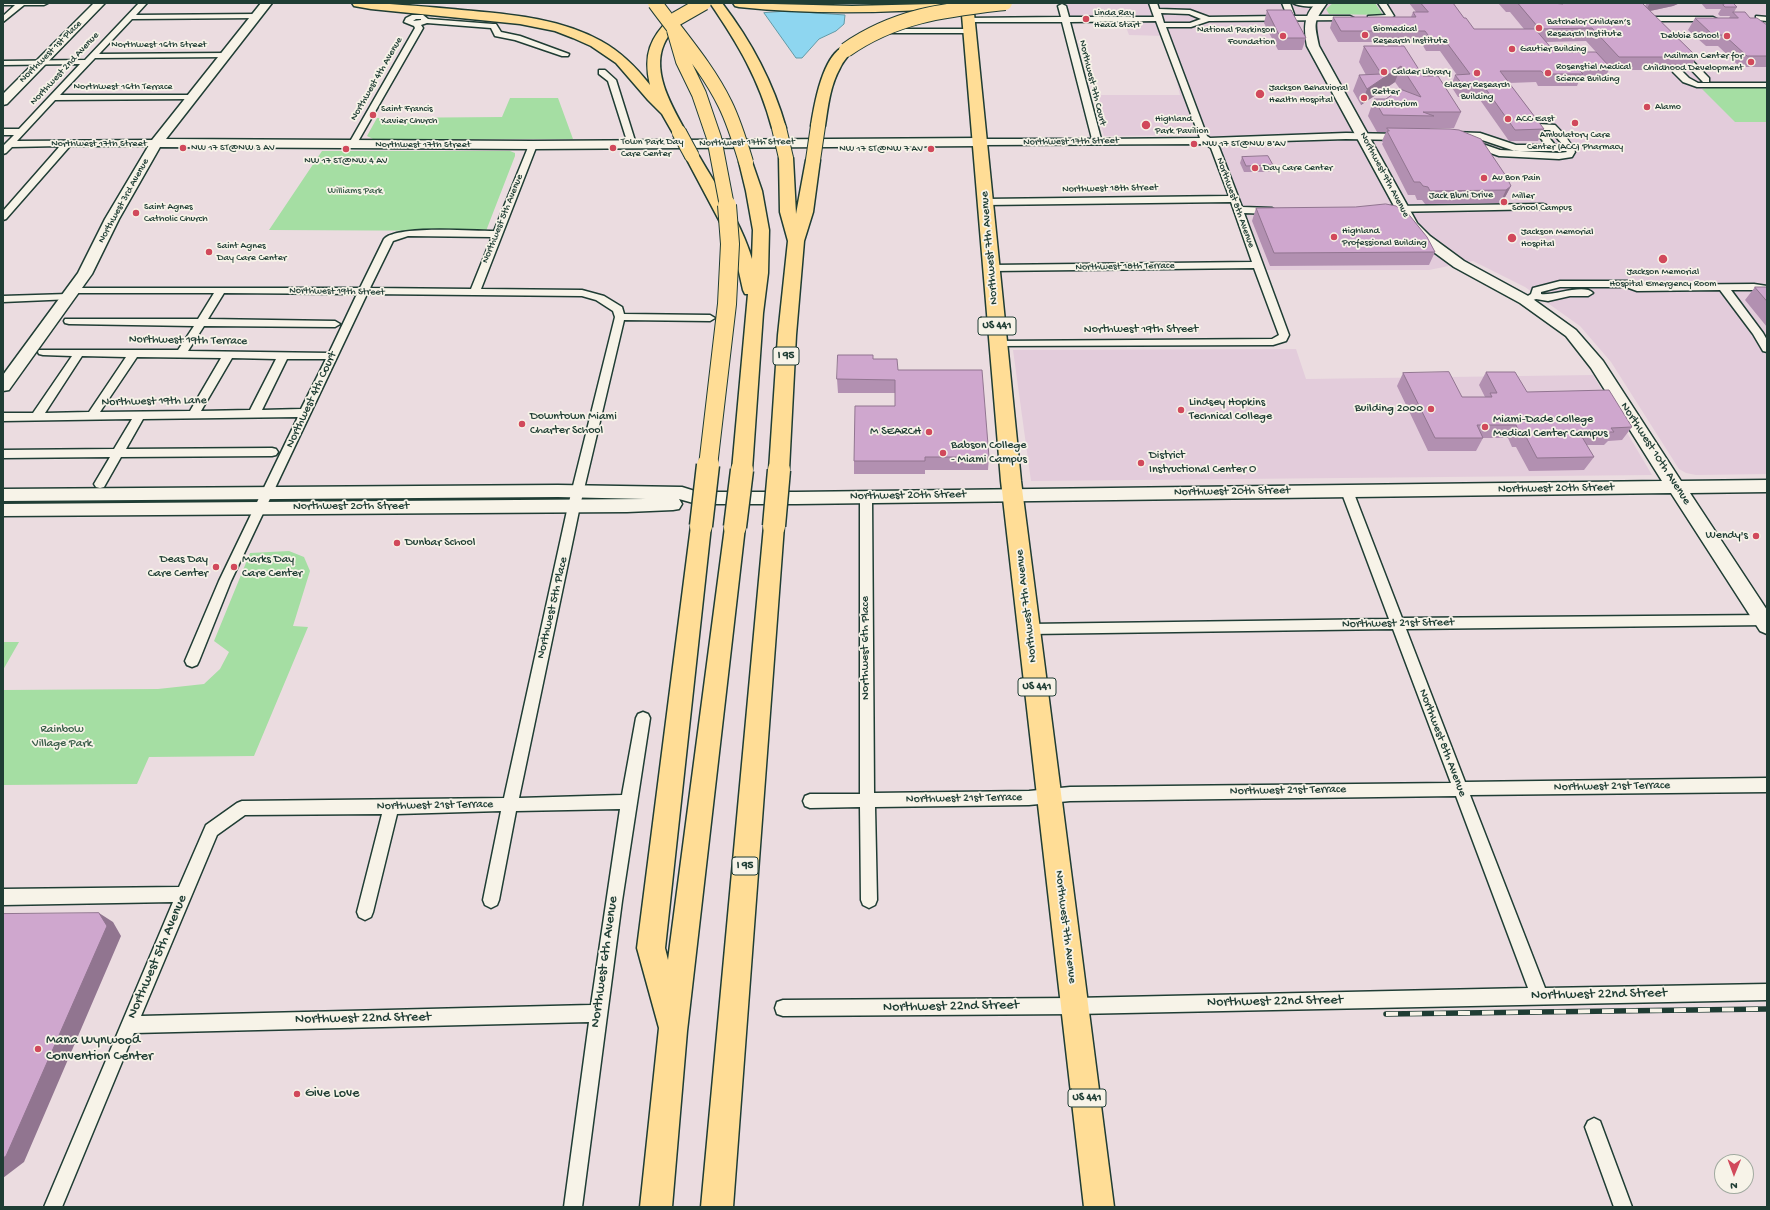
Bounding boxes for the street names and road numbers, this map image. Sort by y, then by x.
street label: Northwest 1st Place [17,18,85,86]
street label: Northwest 2nd Avenue [28,30,102,108]
street label: Northwest 4th Avenue [348,35,406,123]
street label: Northwest 16th Street [111,39,207,51]
street label: Northwest 7th Court [1076,39,1108,127]
street label: Northwest 16th Terrace [74,81,172,93]
street label: Northwest 9th Avenue [1356,130,1412,220]
street label: Northwest 17th Street [1023,135,1119,149]
street label: Northwest 17th Street [699,136,795,150]
street label: Northwest 17th Street [51,138,147,150]
street label: Northwest 17th Street [375,139,471,151]
street label: Northwest 8th Avenue [1213,156,1257,250]
street label: Northwest 3rd Avenue [96,157,152,245]
street label: Northwest 5th Avenue [480,173,526,265]
street label: Northwest 18th Street [1062,182,1158,196]
street label: Jack Bluni Drive [1429,189,1493,203]
street label: Northwest 7th Avenue [978,191,1002,305]
street label: Northwest 18th Terrace [1075,260,1175,274]
street label: Northwest 19th Street [289,285,385,299]
road number: US 441 [978,317,1016,335]
street label: Northwest 19th Street [1084,323,1198,337]
street label: Northwest 19th Terrace [129,333,247,349]
road number: I 95 [773,347,799,365]
street label: Northwest 4th Court [283,350,341,450]
street label: Northwest 19th Lane [101,394,207,410]
street label: Northwest 10th Avenue [1616,400,1694,508]
street label: Northwest 20th Street [1498,481,1614,497]
street label: Northwest 20th Street [1174,484,1290,500]
street label: Northwest 20th Street [850,488,966,504]
street label: Northwest 20th Street [293,500,409,514]
street label: Northwest 7th Avenue [1013,549,1041,663]
street label: Northwest 5th Place [534,556,572,660]
street label: Northwest 6th Place [859,596,873,700]
street label: Northwest 21st Street [1342,616,1454,632]
road number: US 441 [1018,678,1056,696]
street label: Northwest 8th Avenue [1415,687,1469,799]
street label: Northwest 21st Terrace [1554,779,1670,795]
street label: Northwest 21st Terrace [1230,783,1346,799]
street label: Northwest 21st Terrace [906,791,1022,807]
street label: Northwest 21st Terrace [377,798,493,814]
road number: I 95 [732,857,758,875]
street label: Northwest 7th Avenue [1051,870,1079,984]
street label: Northwest 5th Avenue [124,893,192,1021]
street label: Northwest 6th Avenue [587,895,623,1029]
street label: Northwest 22nd Street [1531,985,1667,1005]
street label: Northwest 22nd Street [1207,992,1343,1012]
street label: Northwest 22nd Street [883,997,1019,1017]
street label: Northwest 22nd Street [295,1009,431,1029]
road number: US 441 [1068,1089,1106,1107]

